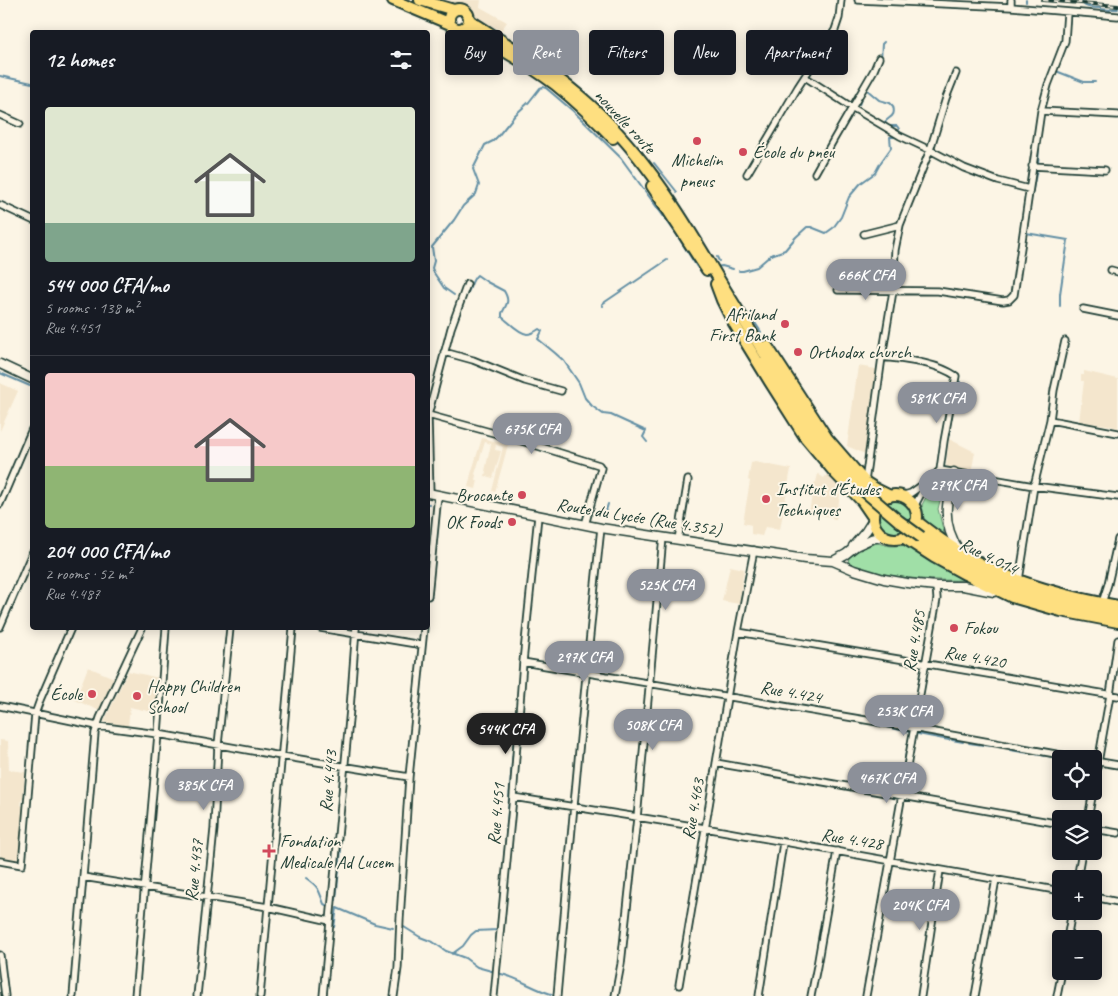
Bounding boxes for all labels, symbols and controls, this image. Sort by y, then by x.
chip: Buy [445,30,503,75]
chip: Rent [513,30,579,75]
chip: Filters [589,30,664,75]
chip: New [674,30,736,75]
chip: Apartment [746,30,848,75]
icon: filters [387,46,415,74]
text: 12 homes [45,47,114,73]
street label: nouvelle route [589,84,661,159]
marker: Michelin pneus [691,135,703,147]
icon: home [185,140,275,230]
place label: École du pneu [753,141,836,163]
marker: École du pneu [737,146,749,158]
place label: Michelin pneus [671,149,724,192]
pin: 666K CFA [814,258,918,301]
text: 666K CFA [837,265,895,285]
text: 544 000 CFA/mo [45,272,169,298]
text: 5 rooms · 138 m² [45,298,139,318]
place label: Afriland First Bank [709,303,778,346]
text: Rue 4.451 [45,318,100,338]
marker: Afriland First Bank [779,318,791,330]
place label: Orthodox church [808,341,913,363]
marker: Orthodox church [792,346,804,358]
pin: 581K CFA [885,382,989,424]
text: 581K CFA [909,388,965,408]
icon: home [185,405,275,495]
pin: 675K CFA [480,412,584,455]
text: 675K CFA [504,419,560,439]
pin: 279K CFA [906,468,1010,511]
text: 279K CFA [930,475,986,495]
place label: Institut d'Études Techniques [776,478,882,521]
place label: Brocante [456,484,513,506]
marker: Brocante [516,489,528,501]
street label: Route du Lycée (Rue 4.352) [555,493,724,541]
marker: Institut d'Études Techniques [760,493,772,505]
place label: OK Foods [446,511,504,533]
marker: OK Foods [506,516,518,528]
street label: Rue 4.014 [956,533,1023,580]
text: 204 000 CFA/mo [45,538,169,564]
text: 2 rooms · 52 m² [45,564,131,584]
pin: 525K CFA [614,568,718,611]
text: 525K CFA [638,575,694,595]
text: Rue 4.487 [45,584,100,604]
street label: Rue 4.485 [898,608,930,673]
place label: Fokou [964,617,999,639]
marker: Fokou [948,622,960,634]
pin: 297K CFA [532,640,636,683]
street label: Rue 4.420 [943,641,1009,674]
text: 297K CFA [556,647,612,667]
place label: Happy Children School [147,675,241,718]
street label: Rue 4.424 [759,676,825,709]
place label: École [51,683,83,705]
marker: École [86,688,98,700]
marker: Happy Children School [131,690,143,702]
pin: 253K CFA [852,694,956,737]
text: 253K CFA [876,701,932,721]
pin: 508K CFA [601,708,705,751]
pin: 544K CFA [454,712,558,755]
text: 508K CFA [625,715,681,735]
text: 544K CFA [478,719,534,739]
street label: Rue 4.443 [314,747,342,813]
map controls [1052,750,1102,980]
button: locate [1052,750,1102,800]
pin: 467K CFA [835,762,939,804]
pin: 385K CFA [152,768,256,811]
text: 467K CFA [858,768,916,788]
text: 385K CFA [176,775,232,795]
street label: Rue 4.463 [677,775,710,841]
street label: Rue 4.451 [482,781,510,846]
button: layers [1052,810,1102,860]
street label: Rue 4.428 [820,823,886,855]
place label: Fondation Medicale Ad Lucem [280,830,394,873]
street label: Rue 4.437 [180,837,208,902]
marker: Fondation Medicale Ad Lucem [262,844,276,858]
button: + [1052,870,1102,920]
pin: 204K CFA [868,888,972,931]
text: 204K CFA [892,895,948,915]
button: − [1052,930,1102,980]

